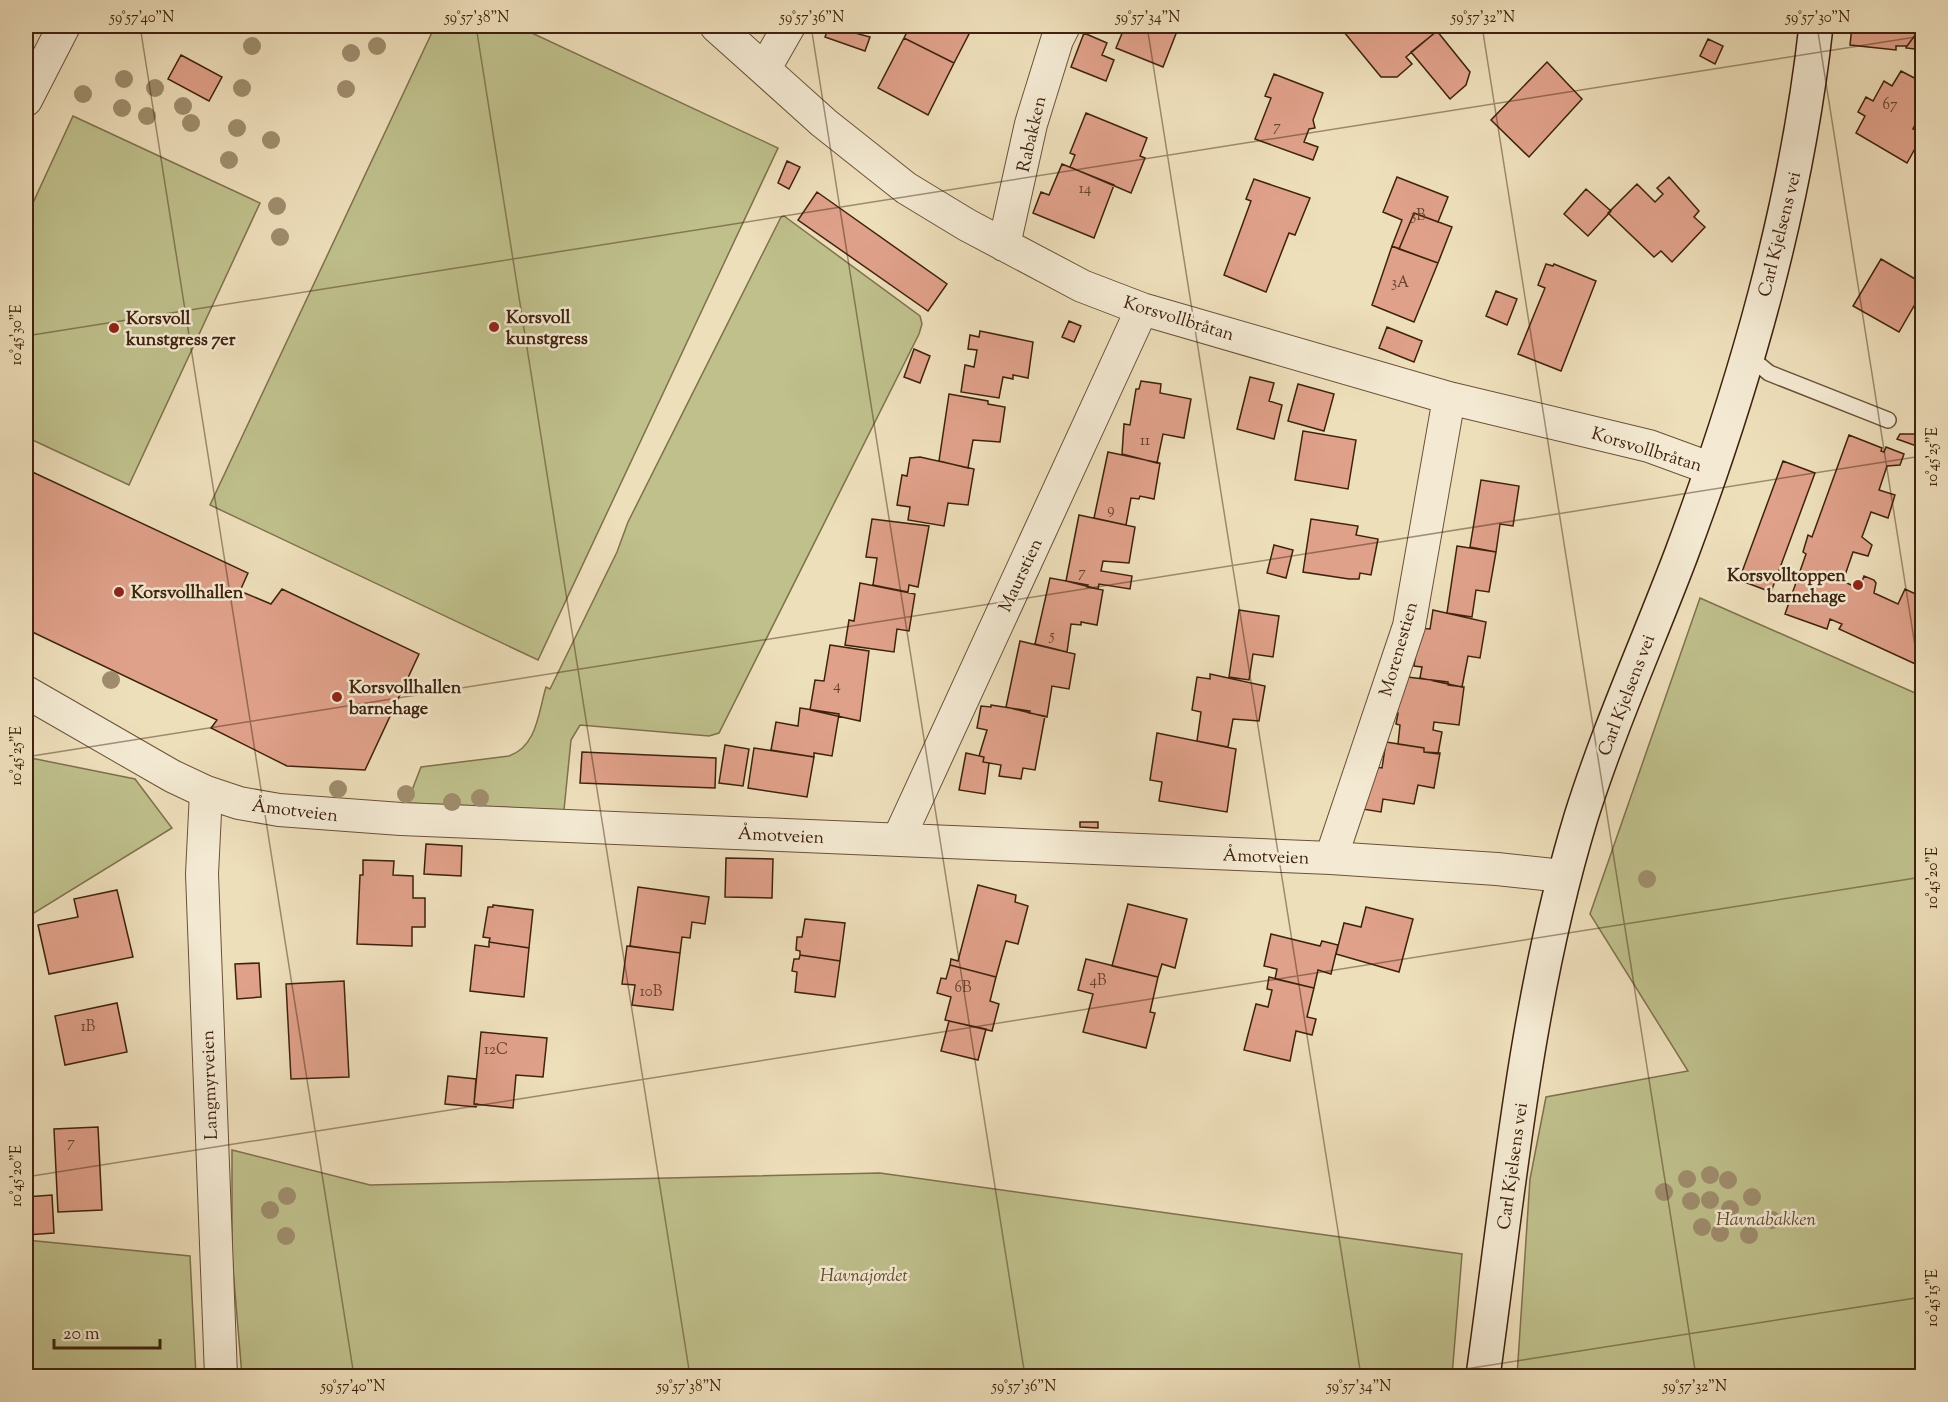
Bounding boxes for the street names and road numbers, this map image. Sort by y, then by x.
street label: Rabakken [1012,93,1054,175]
street label: Carl Kjelsens vei [1753,169,1809,300]
street label: Korsvollbråtan [1120,291,1237,349]
street label: Korsvollbråtan [1588,422,1705,480]
street label: Maurstien [993,534,1050,617]
street label: Morenestien [1374,599,1426,700]
street label: Carl Kjelsens vei [1593,631,1663,760]
street label: Åmotveien [250,794,340,830]
street label: Åmotveien [737,822,825,852]
street label: Åmotveien [1222,843,1310,873]
street label: Langmyrveien [196,1029,226,1140]
street label: Carl Kjelsens vei [1492,1101,1536,1232]

